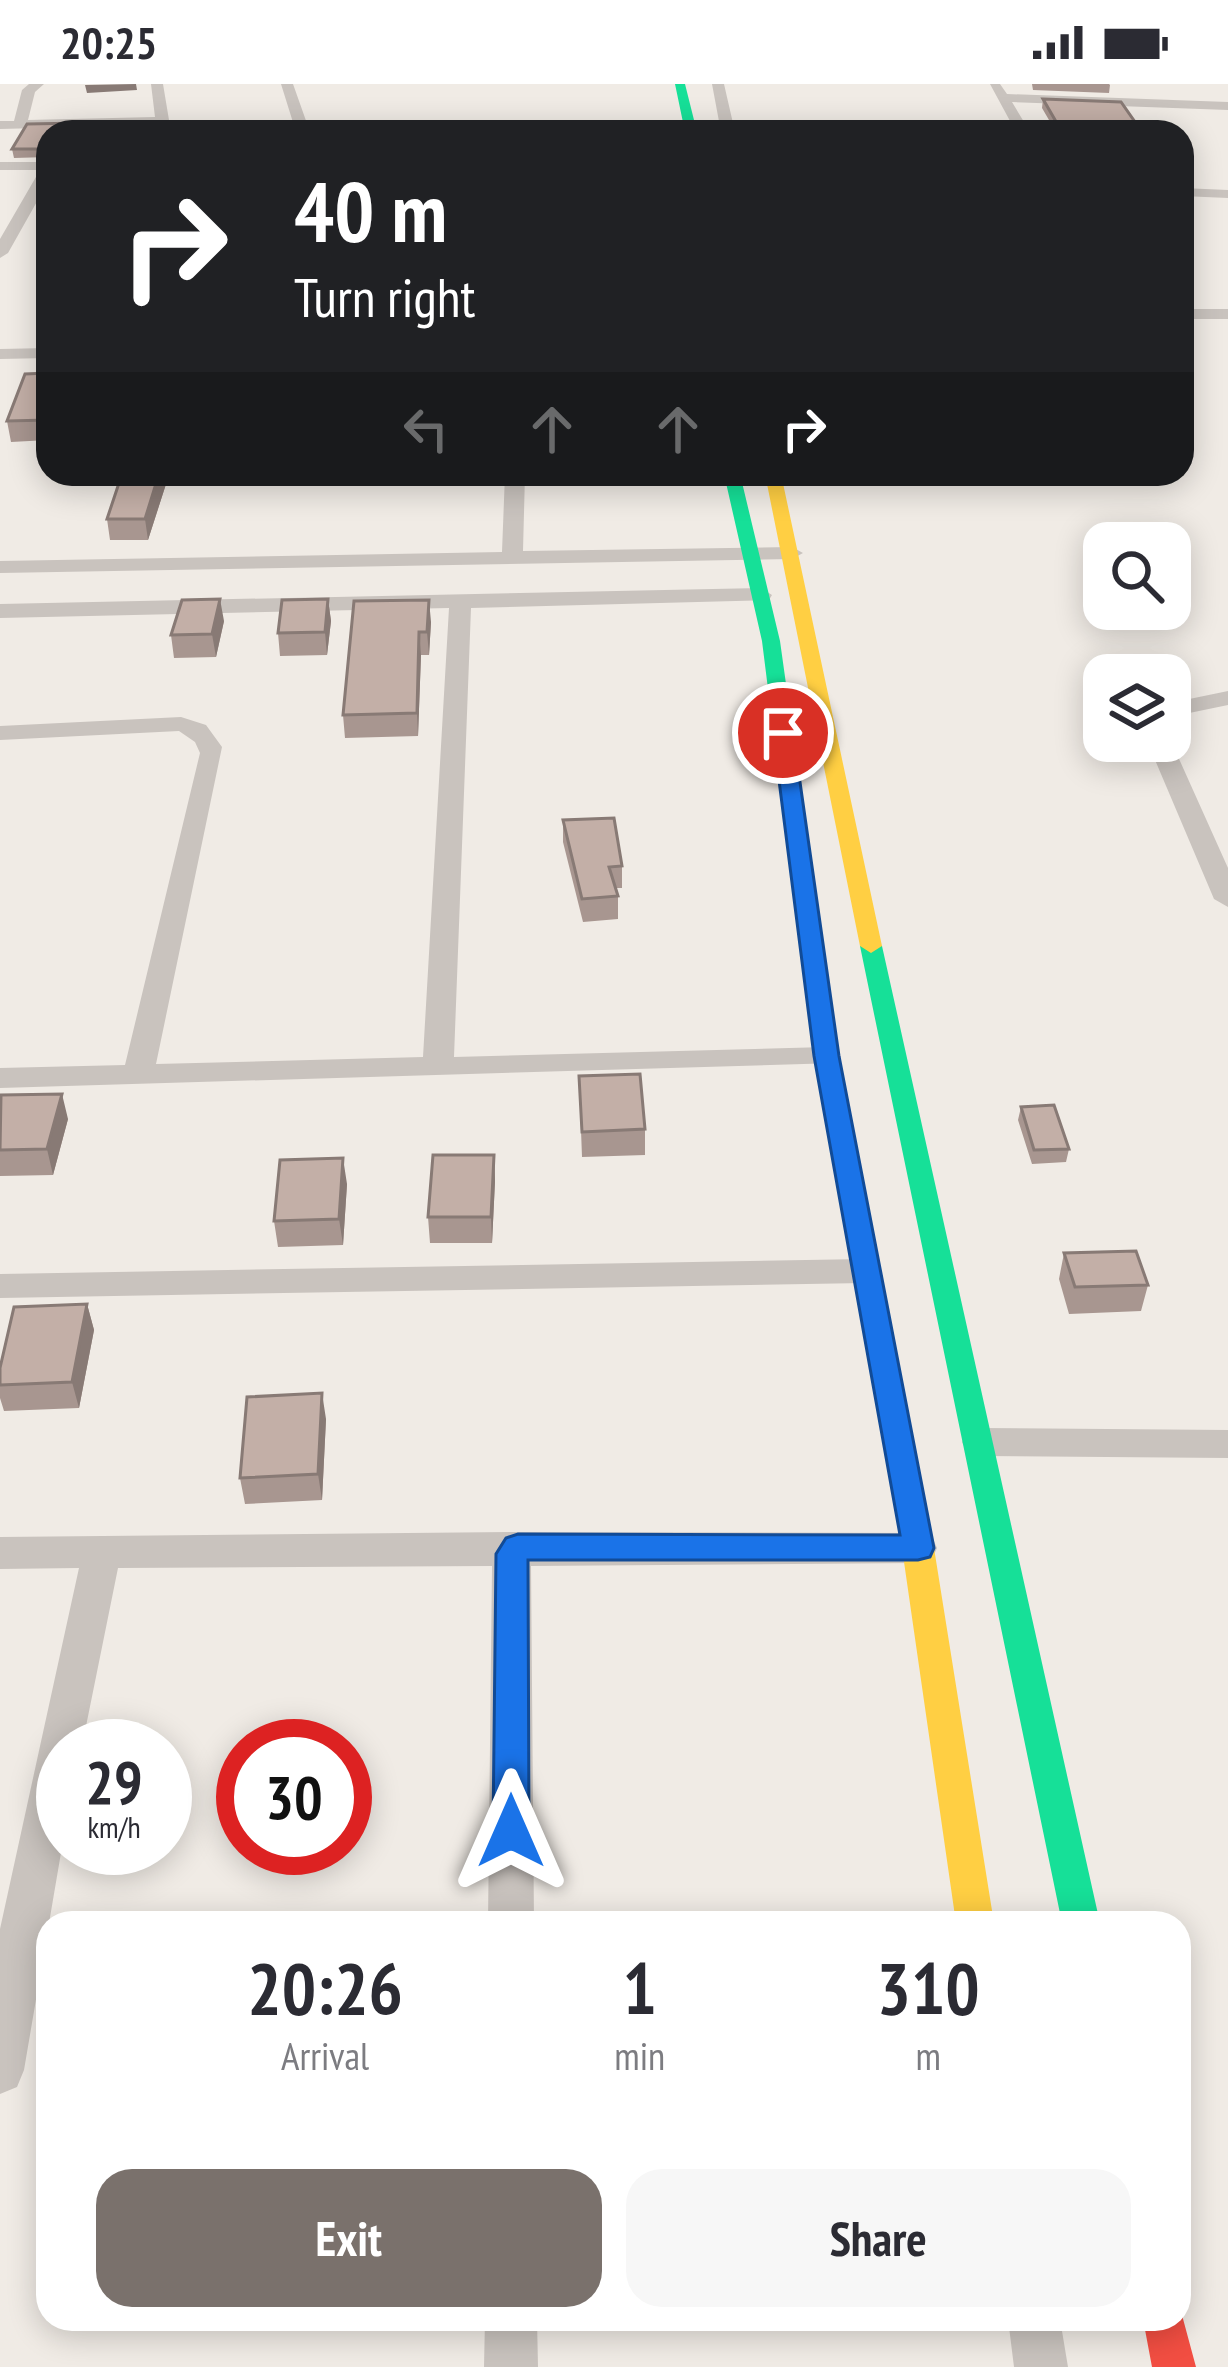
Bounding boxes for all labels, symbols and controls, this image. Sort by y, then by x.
text: 20:25 [60,13,157,71]
text: 40 m [294,156,447,265]
icon: right [96,168,252,324]
text: Turn right [294,262,475,332]
icon: left [393,396,459,462]
icon: ahead [519,396,585,462]
icon: ahead [645,396,711,462]
icon: right [771,396,837,462]
map controls [1083,522,1191,762]
button: search [1083,522,1191,630]
button: layers [1083,654,1191,762]
pin [732,682,834,784]
icon: arrive [750,700,816,766]
speed limit sign: 30 [216,1719,372,1875]
text: 29 [85,1743,143,1821]
position arrow [448,1768,574,1894]
text: km/h [87,1807,141,1846]
text: 20:26 [247,1941,403,2034]
text: 1 [623,1941,657,2034]
text: 310 [876,1941,980,2034]
text: Arrival [281,2030,369,2081]
text: min [614,2030,665,2081]
text: m [915,2030,941,2081]
button: Exit [96,2169,602,2307]
button: Share [626,2169,1131,2307]

